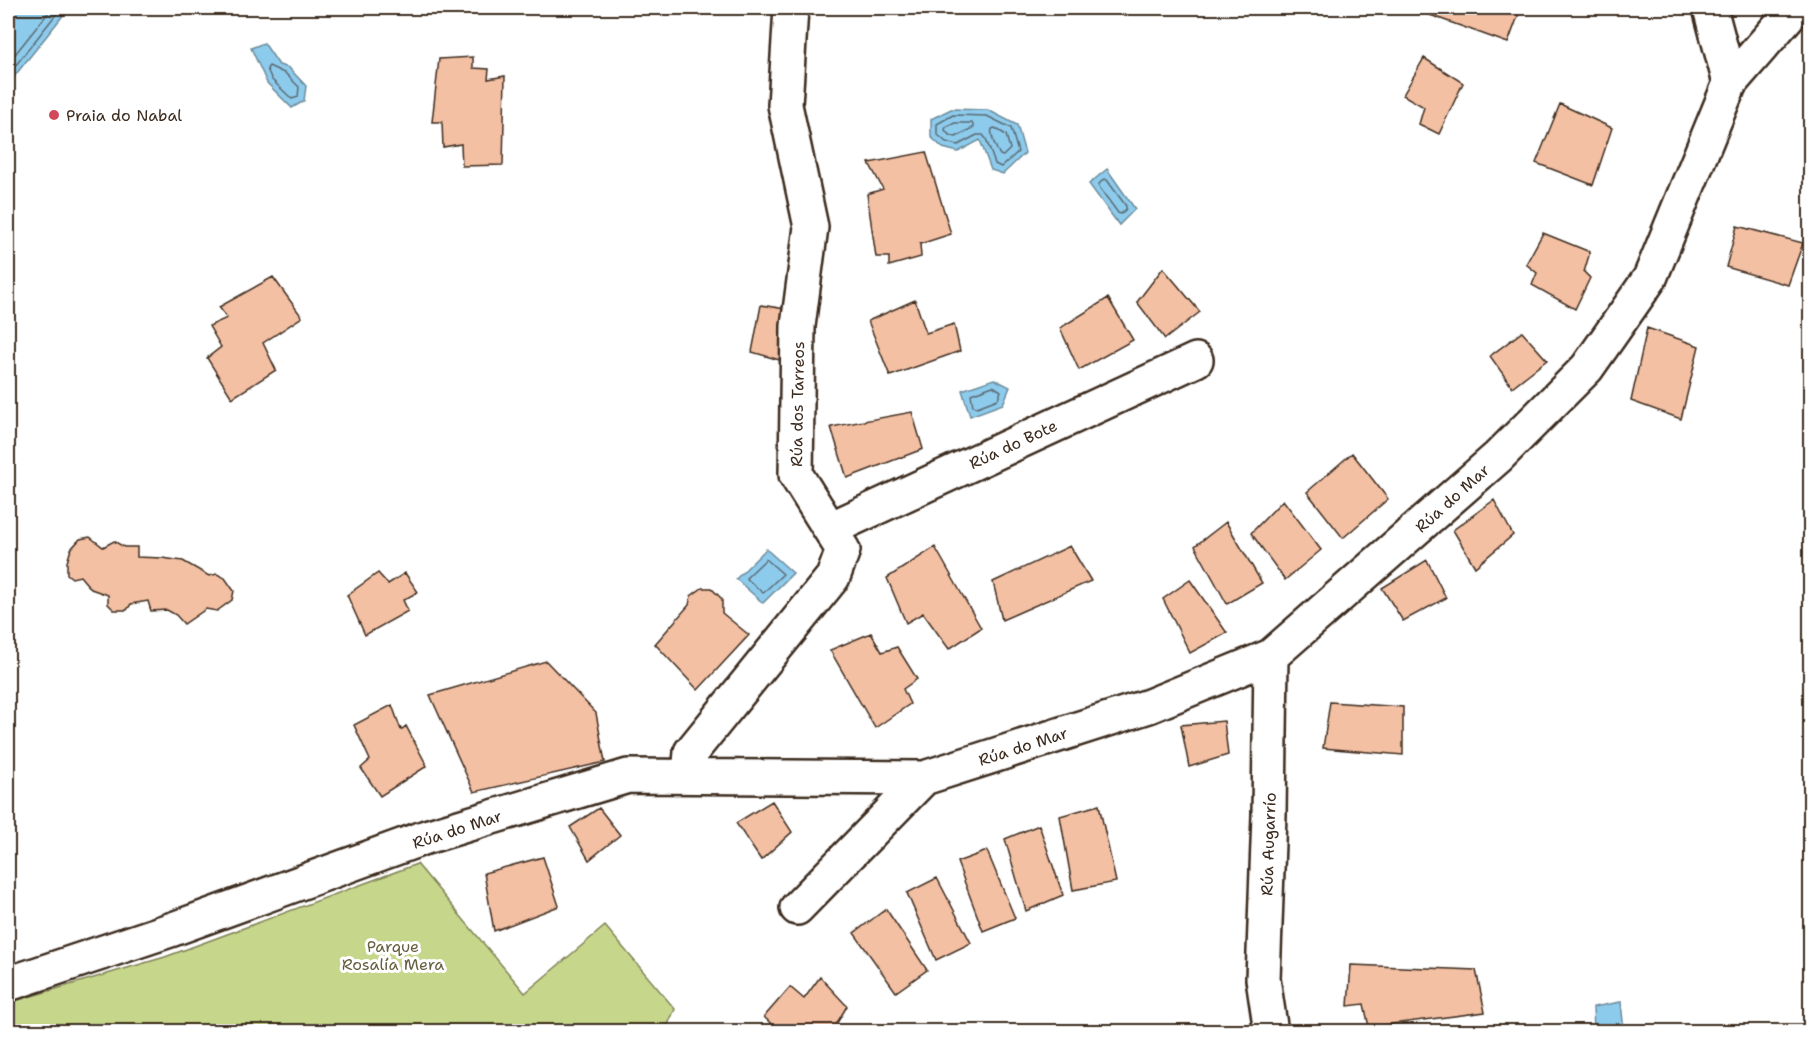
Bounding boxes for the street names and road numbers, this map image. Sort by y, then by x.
street label: Rúa dos Tarreos [786,341,809,467]
street label: Rúa do Bote [966,415,1061,474]
street label: Rúa do Mar [1411,460,1494,537]
street label: Rúa do Mar [976,722,1071,771]
street label: Rúa Augarrío [1256,792,1281,896]
street label: Rúa do Mar [410,805,505,854]

